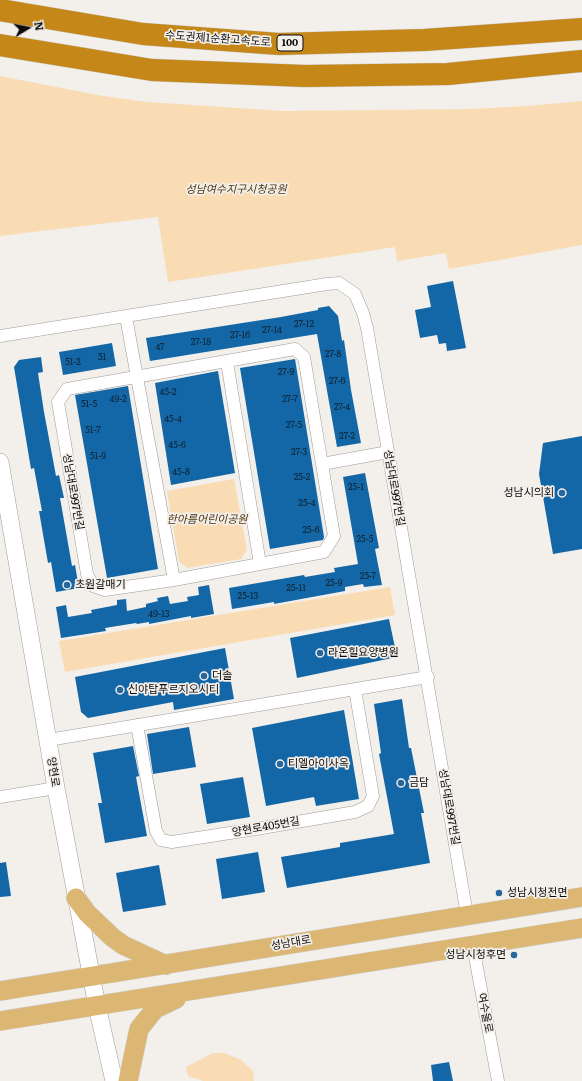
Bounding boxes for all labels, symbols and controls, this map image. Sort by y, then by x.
north arrow [8,8,48,48]
text: N [31,20,48,32]
street label: 수도권제1순환고속도로 [165,29,271,49]
road number: 100 [277,35,303,51]
park label: 성남여수지구시청공원 [185,183,287,197]
house number: 27-12 [294,319,314,329]
house number: 27-14 [262,325,282,335]
house number: 27-16 [230,330,250,340]
house number: 27-18 [191,337,211,347]
house number: 47 [155,342,165,352]
house number: 27-8 [325,349,341,359]
house number: 51 [98,352,106,362]
house number: 51-2 [65,357,81,367]
house number: 27-9 [278,367,294,377]
house number: 27-6 [329,376,345,386]
house number: 45-2 [160,387,176,397]
house number: 49-2 [109,394,127,404]
house number: 27-7 [282,394,298,404]
house number: 51-5 [81,399,97,409]
house number: 27-4 [334,402,350,412]
house number: 45-4 [164,414,182,424]
house number: 27-5 [286,420,302,430]
house number: 51-7 [85,425,101,435]
house number: 27-2 [339,431,355,441]
house number: 45-6 [168,440,186,450]
house number: 27-3 [291,447,307,457]
street label: 성남대로997번길 [381,449,407,527]
house number: 51-9 [90,451,106,461]
street label: 성남대로997번길 [60,453,86,531]
house number: 45-8 [172,467,190,477]
house number: 25-2 [294,472,310,482]
house number: 25-1 [348,482,364,492]
place label: 성남시의회 [503,486,554,500]
marker: 성남시의회 [557,488,567,498]
house number: 25-4 [298,498,316,508]
park label: 한아름어린이공원 [167,513,247,527]
house number: 25-6 [302,525,320,535]
house number: 25-5 [357,534,373,544]
house number: 25-7 [360,571,376,581]
place label: 초원갈매기 [75,578,126,592]
house number: 25-9 [325,578,343,588]
marker: 초원갈매기 [62,580,72,590]
house number: 25-11 [286,583,306,593]
house number: 25-13 [238,591,258,601]
house number: 49-13 [148,609,170,619]
place label: 라온힐요양병원 [328,646,399,660]
marker: 라온힐요양병원 [315,648,325,658]
place label: 더솔 [212,669,232,683]
marker: 더솔 [199,671,209,681]
place label: 신야탑푸르지오시티 [128,683,219,697]
marker: 신야탑푸르지오시티 [115,685,125,695]
street label: 양현로 [44,756,62,788]
place label: 티엘아이사옥 [288,757,349,771]
marker: 티엘아이사옥 [275,759,285,769]
street label: 성남대로997번길 [436,768,462,846]
place label: 금담 [409,776,429,790]
marker: 금담 [396,778,406,788]
street label: 양현로405번길 [231,815,301,839]
place label: 성남시청전면 [507,886,568,900]
marker: 성남시청전면 [494,888,504,898]
street label: 성남대로 [270,933,312,953]
place label: 성남시청후면 [445,948,506,962]
marker: 성남시청후면 [509,950,519,960]
street label: 여수울로 [475,992,495,1034]

